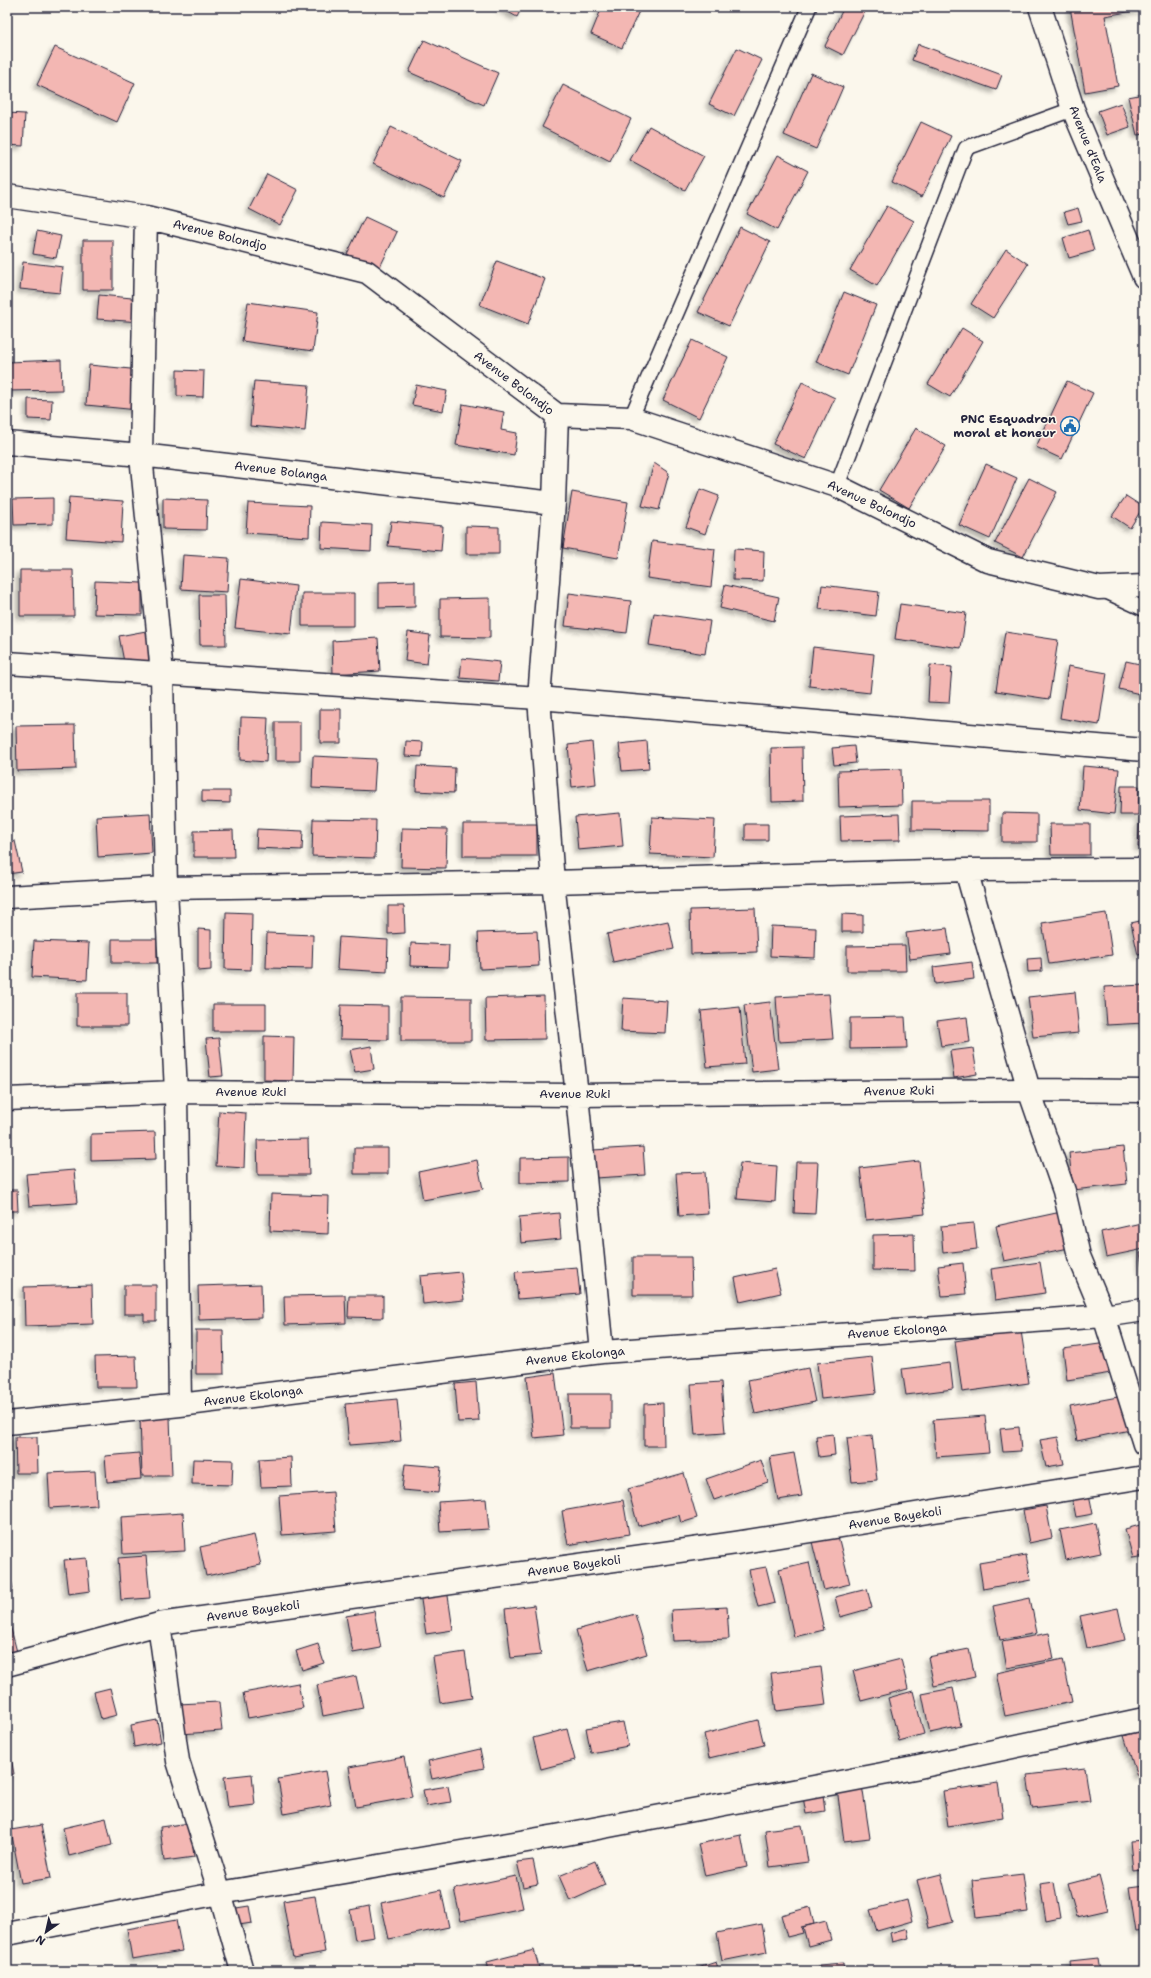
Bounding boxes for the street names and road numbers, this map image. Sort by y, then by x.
street label: Avenue d'Eala [1065,103,1111,186]
street label: Avenue Bolondjo [171,216,269,254]
street label: Avenue Bolondjo [471,348,557,418]
street label: Avenue Bolanga [234,457,329,485]
street label: Avenue Bolondjo [825,476,919,532]
street label: Avenue Ruki [863,1082,935,1100]
street label: Avenue Ruki [215,1084,287,1100]
street label: Avenue Ruki [539,1086,611,1102]
street label: Avenue Ekolonga [847,1319,948,1342]
street label: Avenue Ekolonga [524,1343,626,1369]
street label: Avenue Ekolonga [202,1382,304,1410]
street label: Avenue Bayekoli [847,1503,943,1533]
street label: Avenue Bayekoli [526,1551,622,1581]
street label: Avenue Bayekoli [205,1596,301,1626]

